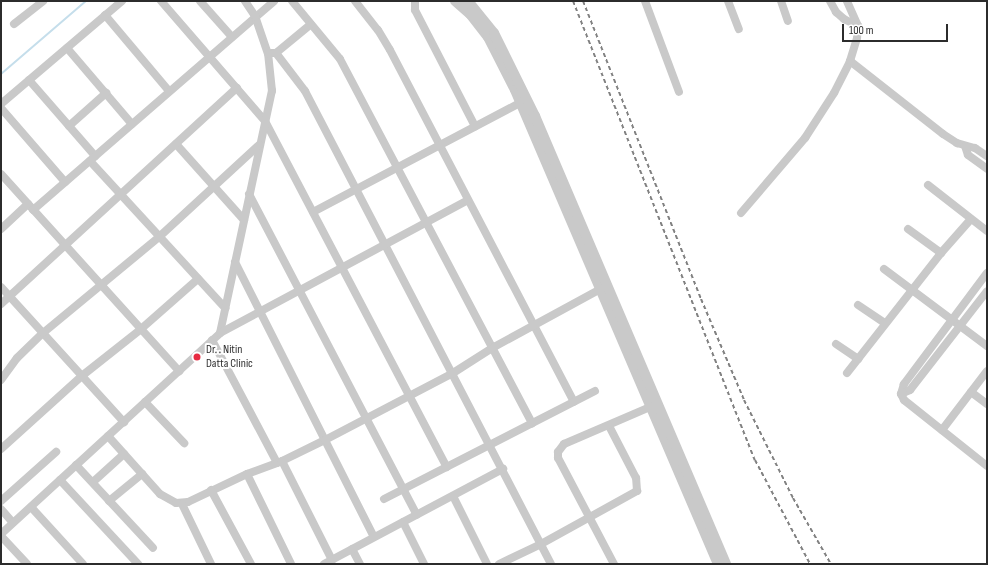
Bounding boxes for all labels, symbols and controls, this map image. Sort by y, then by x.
scale bar [844,16,950,42]
text: 100 m [849,23,874,38]
place label: Dr. . Nitin Datta Clinic [206,343,253,371]
marker: Dr. . Nitin Datta Clinic [191,351,203,363]

